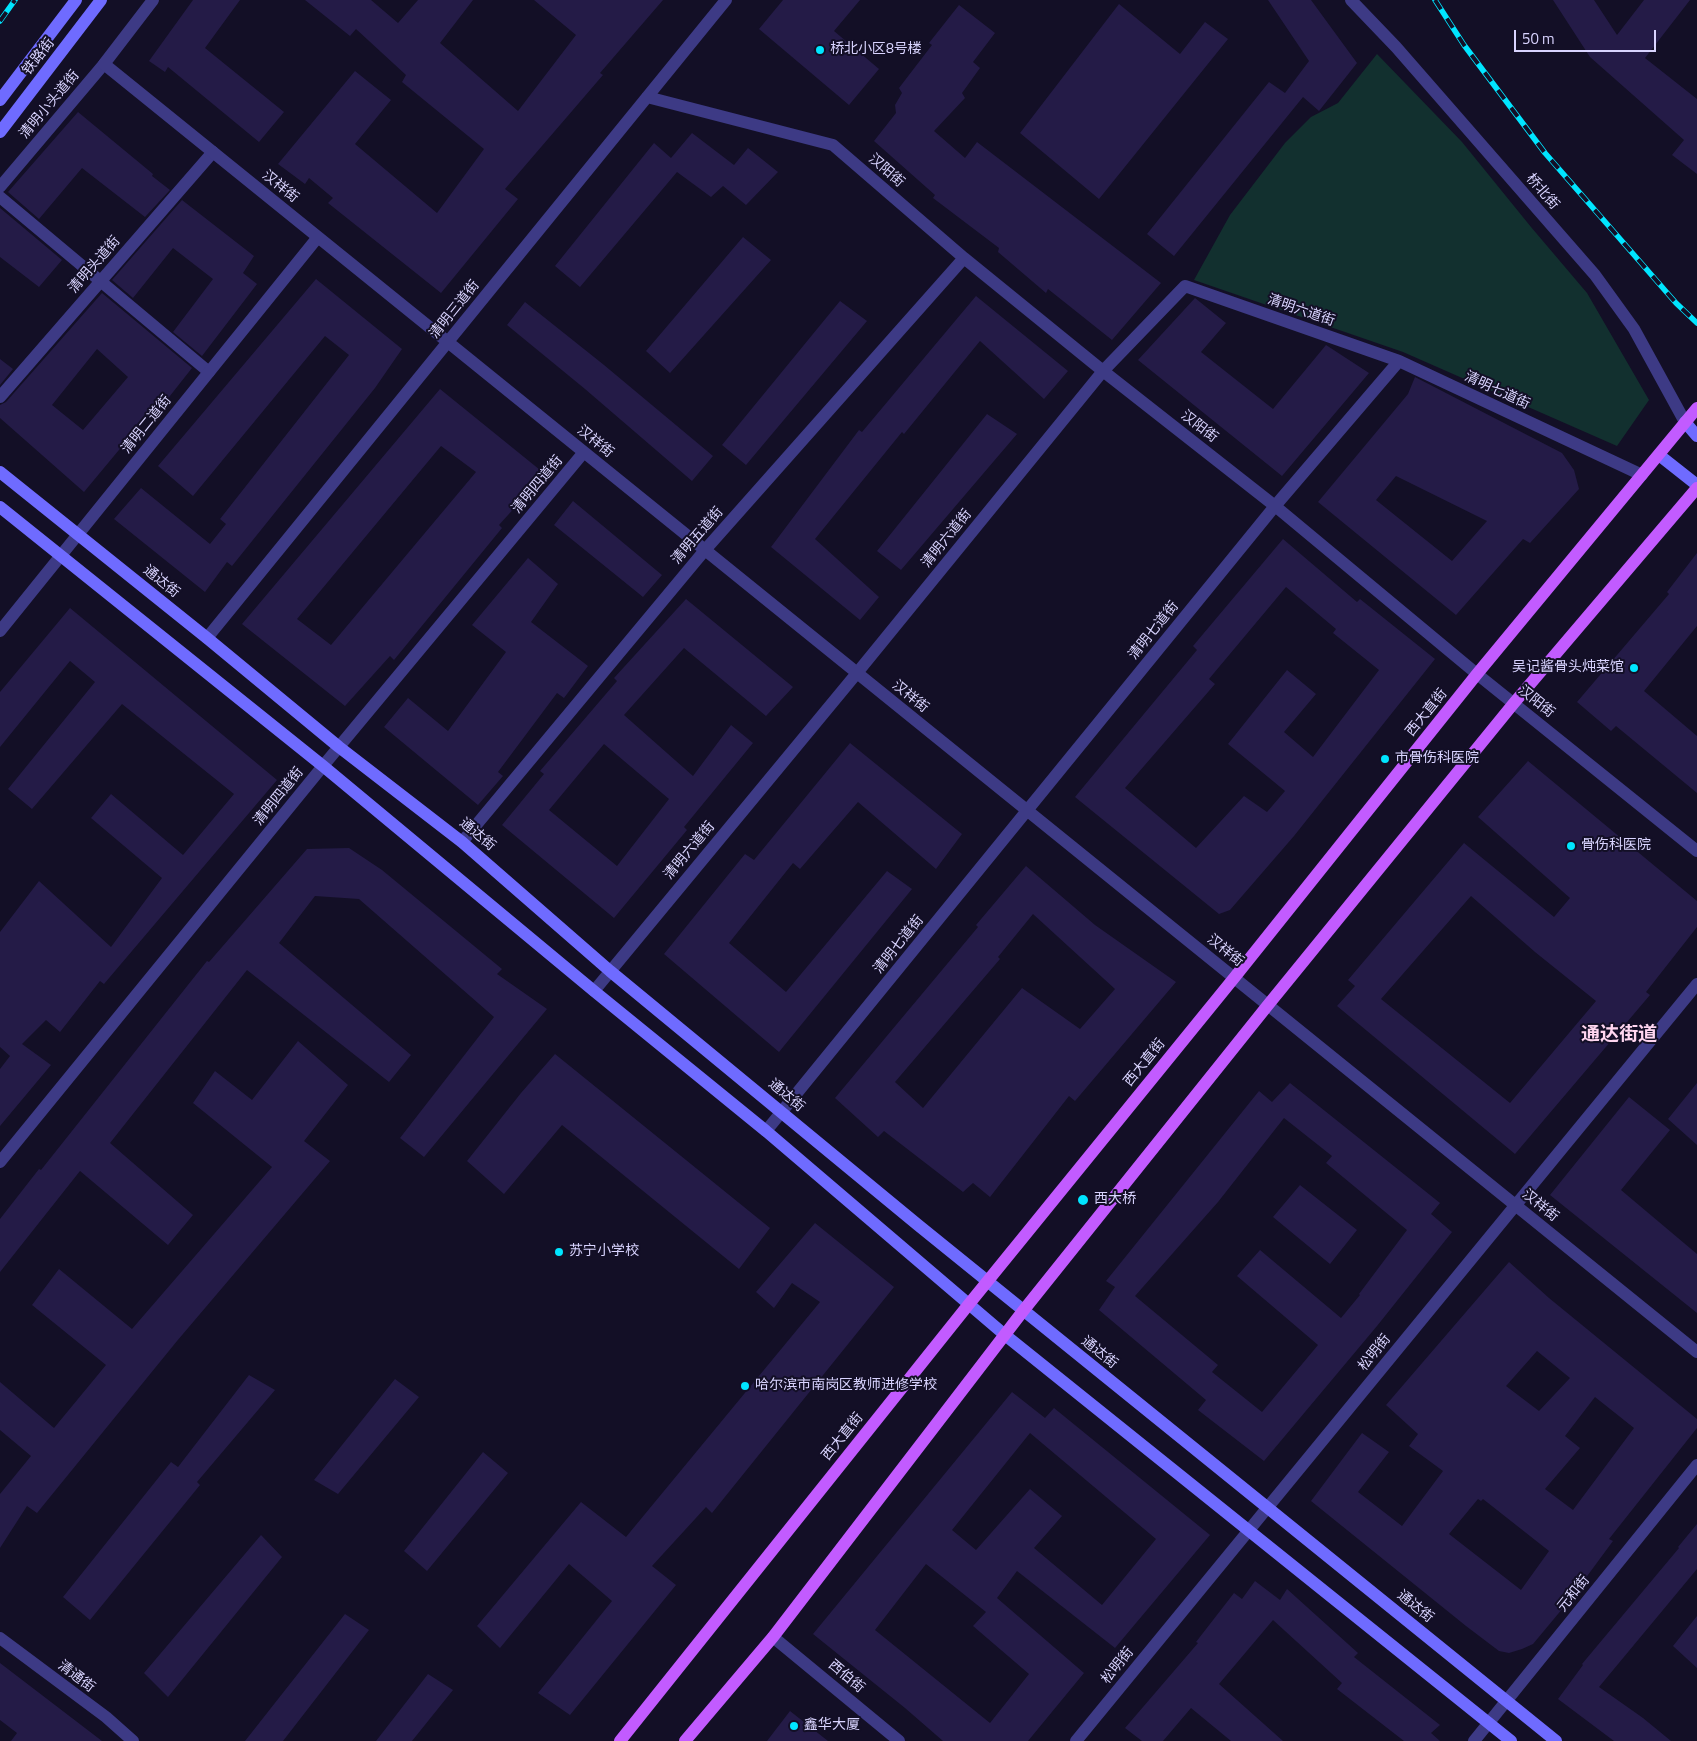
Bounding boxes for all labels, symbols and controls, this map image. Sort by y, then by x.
scale bar [1517,20,1660,52]
text: 50 m [1522,27,1555,50]
street label: 铁路街 [19,35,59,79]
place label: 桥北小区8号楼 [830,42,922,58]
marker: 桥北小区8号楼 [814,44,826,56]
street label: 清明小头道街 [17,67,83,143]
street label: 汉阳街 [865,151,907,191]
street label: 汉祥街 [258,167,302,207]
street label: 桥北街 [1522,171,1562,213]
street label: 清明头道街 [66,233,124,297]
street label: 清明三道街 [426,278,484,342]
street label: 清明六道街 [1265,292,1337,330]
street label: 清明七道街 [1462,369,1532,413]
street label: 清明二道街 [118,393,176,457]
street label: 汉阳街 [1177,407,1221,447]
street label: 汉祥街 [573,422,617,462]
street label: 清明四道街 [509,453,567,517]
street label: 清明五道街 [669,504,727,568]
street label: 清明六道街 [918,507,976,571]
street label: 通达街 [139,562,183,602]
street label: 清明七道街 [1125,599,1183,663]
place label: 吴记酱骨头炖菜馆 [1512,660,1624,676]
marker: 吴记酱骨头炖菜馆 [1628,662,1640,674]
street label: 汉祥街 [888,677,932,717]
street label: 汉阳街 [1514,682,1558,722]
street label: 西大直街 [1403,686,1451,740]
place label: 市骨伤科医院 [1395,751,1479,767]
marker: 市骨伤科医院 [1379,753,1391,765]
street label: 清明四道街 [250,765,308,829]
street label: 通达街 [456,815,498,855]
street label: 清明六道街 [661,819,719,883]
place label: 骨伤科医院 [1581,838,1651,854]
marker: 骨伤科医院 [1565,840,1577,852]
street label: 清明七道街 [870,913,928,977]
street label: 汉祥街 [1203,931,1247,971]
district label: 通达街道 [1581,1024,1657,1046]
street label: 西大直街 [1121,1036,1169,1090]
street label: 通达街 [765,1076,807,1116]
street label: 汉祥街 [1518,1186,1562,1226]
place label: 西大桥 [1094,1192,1136,1208]
marker: 西大桥 [1076,1193,1090,1207]
place label: 苏宁小学校 [569,1244,639,1260]
marker: 苏宁小学校 [553,1246,565,1258]
street label: 松明街 [1355,1331,1395,1375]
street label: 通达街 [1077,1333,1121,1373]
place label: 哈尔滨市南岗区教师进修学校 [755,1378,937,1394]
marker: 哈尔滨市南岗区教师进修学校 [739,1380,751,1392]
street label: 西大直街 [819,1410,867,1464]
street label: 元和街 [1554,1572,1594,1616]
street label: 通达街 [1393,1587,1437,1627]
street label: 松明街 [1098,1644,1138,1688]
street label: 西伯街 [825,1657,867,1697]
street label: 清通街 [54,1658,98,1696]
place label: 鑫华大厦 [804,1718,860,1734]
marker: 鑫华大厦 [788,1720,800,1732]

